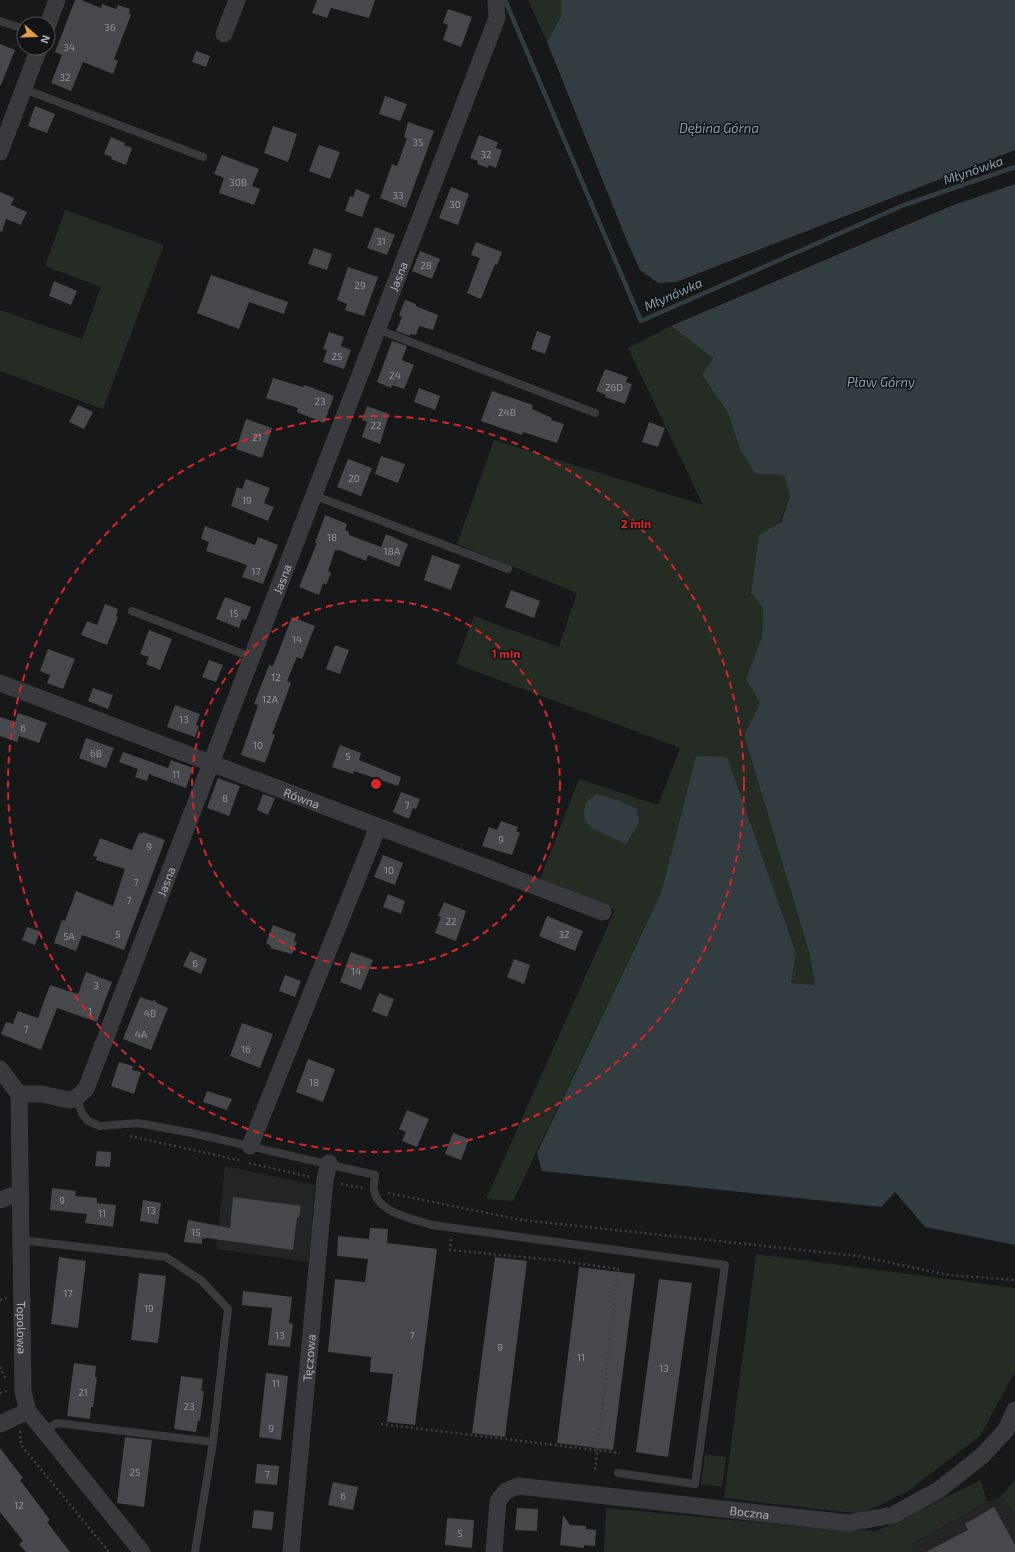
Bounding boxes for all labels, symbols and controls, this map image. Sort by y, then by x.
north arrow [16,16,56,56]
house number: 36 [104,21,116,33]
text: N [38,34,53,46]
house number: 34 [63,41,75,53]
house number: 32 [59,71,71,83]
water label: Dębina Górna [679,120,759,136]
house number: 35 [413,136,423,148]
house number: 32 [480,148,492,160]
water label: Młynówka [941,152,1005,188]
house number: 30B [229,176,247,188]
house number: 33 [392,189,404,201]
house number: 30 [449,198,461,210]
house number: 31 [376,235,386,247]
house number: 28 [420,259,432,271]
street label: Jasna [386,260,410,293]
water label: Młynówka [641,274,705,314]
house number: 29 [354,279,366,291]
house number: 25 [332,350,342,362]
house number: 24 [389,369,401,381]
water label: Pław Górny [847,374,915,390]
house number: 26D [605,381,623,393]
house number: 23 [314,395,326,407]
house number: 24B [498,406,516,418]
house number: 22 [370,419,382,431]
house number: 21 [252,431,262,443]
house number: 20 [348,472,360,484]
house number: 19 [242,494,252,506]
text: 2 min [621,516,651,530]
house number: 18 [327,531,337,543]
house number: 18A [384,545,401,557]
street label: Jasna [270,562,294,595]
house number: 17 [251,565,261,577]
house number: 15 [229,607,239,619]
house number: 14 [292,633,302,645]
text: 1 min [492,646,520,660]
house number: 12 [271,671,281,683]
house number: 12A [262,693,279,705]
house number: 13 [179,713,189,725]
house number: 6 [20,722,26,734]
house number: 10 [253,739,263,751]
house number: 6B [90,747,102,759]
house number: 5 [345,750,351,762]
house number: 11 [172,768,180,780]
centre of rings [369,777,383,791]
street label: Równa [282,784,322,811]
house number: 8 [222,792,228,804]
house number: 7 [404,799,410,811]
house number: 9 [498,833,504,845]
house number: 9 [146,840,152,852]
street label: Jasna [154,864,178,898]
house number: 10 [384,864,394,876]
house number: 7 [133,876,139,888]
house number: 7 [126,894,132,906]
house number: 22 [445,915,457,927]
house number: 5 [115,928,121,940]
house number: 32 [558,928,570,940]
house number: 5A [63,930,76,942]
house number: 6 [192,957,198,969]
house number: 14 [351,965,361,977]
house number: 3 [93,979,99,991]
house number: 1 [88,1005,92,1017]
house number: 4B [144,1007,156,1019]
house number: 7 [23,1023,29,1035]
house number: 4A [135,1028,148,1040]
house number: 16 [241,1043,251,1055]
house number: 18 [309,1076,319,1088]
house number: 9 [59,1194,65,1206]
house number: 13 [146,1204,156,1216]
house number: 11 [98,1207,106,1219]
house number: 15 [191,1226,201,1238]
house number: 17 [63,1287,73,1299]
street label: Topolowa [15,1301,29,1354]
house number: 19 [144,1302,154,1314]
house number: 13 [275,1329,285,1341]
house number: 7 [409,1329,415,1341]
street label: Tęczowa [300,1334,318,1382]
house number: 9 [497,1341,503,1353]
house number: 11 [577,1351,585,1363]
house number: 13 [659,1362,669,1374]
house number: 11 [272,1377,280,1389]
house number: 21 [78,1386,88,1398]
house number: 23 [183,1400,195,1412]
house number: 9 [268,1422,274,1434]
house number: 25 [130,1466,140,1478]
house number: 7 [264,1468,270,1480]
house number: 6 [340,1490,346,1502]
house number: 12 [14,1499,24,1511]
street label: Boczna [729,1503,770,1521]
house number: 5 [457,1527,463,1539]

